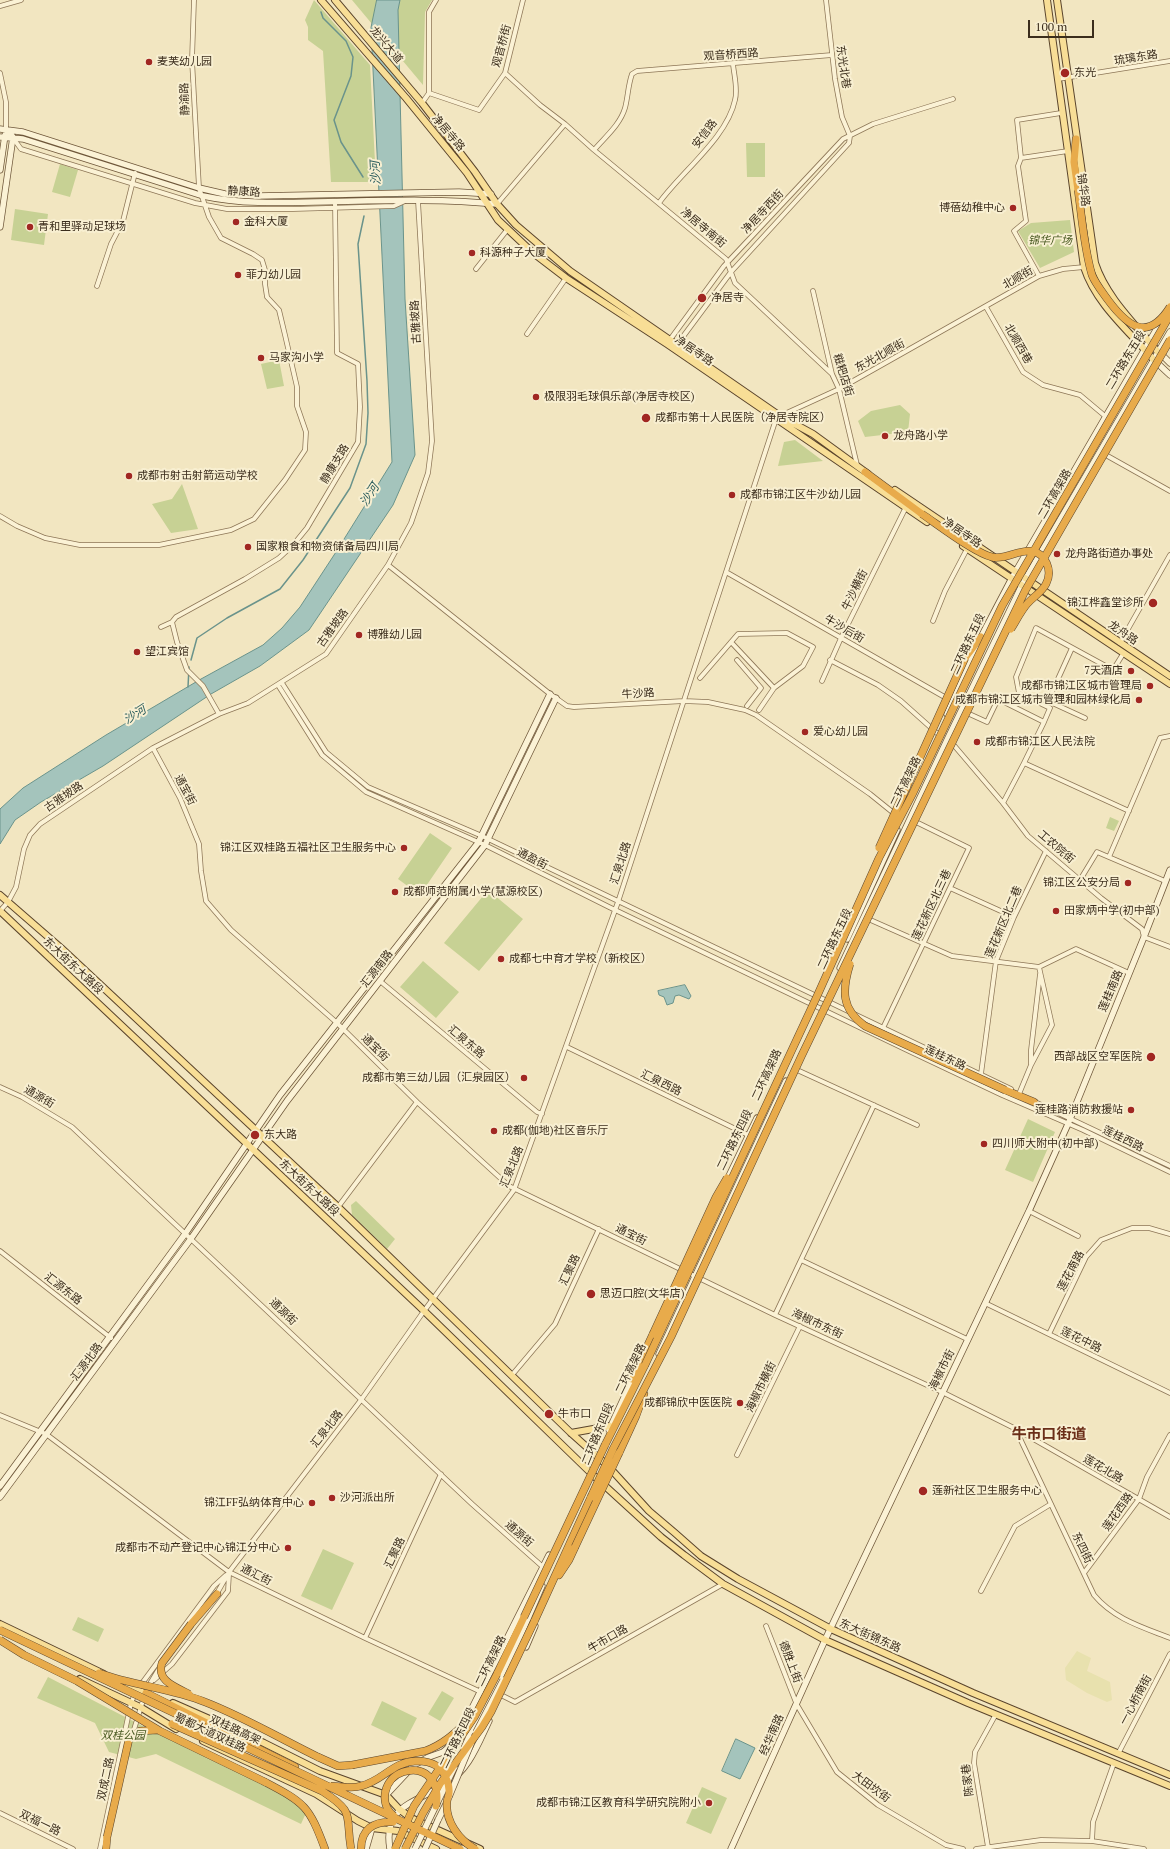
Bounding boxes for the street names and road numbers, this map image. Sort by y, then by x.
street label: 观音桥街 [490,23,514,69]
street label: 龙兴大道 [367,24,405,66]
street label: 东光北巷 [833,44,853,90]
street label: 观音桥西路 [703,46,759,64]
street label: 琉璃东路 [1113,48,1159,68]
street label: 静渝路 [178,82,192,116]
street label: 净居寺路 [429,112,467,154]
street label: 安信路 [690,117,720,151]
street label: 锦华路 [1074,173,1092,207]
street label: 静康路 [227,185,261,199]
street label: 净居寺西街 [739,187,787,237]
street label: 净居寺南街 [678,205,728,251]
street label: 北顺街 [1000,264,1036,292]
street label: 古雅坡路 [408,300,424,344]
street label: 北顺西巷 [1001,322,1035,366]
street label: 二环路东五段 [1103,328,1149,392]
street label: 净居寺路 [672,333,716,369]
street label: 东光北顺街 [853,337,907,375]
street label: 糍粑店街 [830,352,856,398]
street label: 静康支路 [318,442,352,486]
street label: 二环高架路 [1036,467,1074,521]
street label: 净居寺路 [940,515,984,551]
street label: 牛沙横街 [839,567,871,613]
street label: 古雅坡路 [315,606,351,650]
street label: 二环路东五段 [948,611,988,677]
street label: 牛沙后街 [822,612,866,646]
street label: 龙舟路 [1106,618,1140,648]
street label: 牛沙路 [621,687,655,701]
street label: 二环高架路 [888,754,924,810]
street label: 通宝街 [171,772,199,808]
street label: 古雅坡路 [42,779,86,815]
street label: 工农院街 [1035,828,1077,866]
street label: 汇泉北路 [608,840,634,886]
street label: 通盈街 [514,846,550,872]
street label: 莲花新区北三巷 [910,867,954,943]
street label: 莲花新区北二巷 [983,884,1025,960]
street label: 二环路东五段 [815,906,855,972]
street label: 东大街东大路段 [40,935,106,997]
street label: 汇源南路 [358,948,396,990]
street label: 莲桂南路 [1096,968,1126,1014]
street label: 汇泉东路 [445,1023,487,1061]
street label: 通宝街 [359,1032,391,1064]
street label: 莲桂东路 [922,1043,968,1073]
street label: 二环高架路 [749,1047,785,1103]
street label: 汇泉西路 [638,1067,684,1099]
street label: 通源街 [21,1083,57,1111]
street label: 二环路东四段 [715,1107,755,1173]
street label: 莲桂西路 [1100,1123,1146,1155]
street label: 汇泉北路 [498,1144,526,1190]
street label: 东大街东大路段 [276,1157,342,1219]
street label: 通宝街 [613,1222,649,1248]
street label: 莲花南路 [1055,1248,1087,1294]
street label: 汇聚路 [557,1252,583,1288]
street label: 汇源东路 [42,1270,84,1308]
street label: 通源街 [267,1296,299,1328]
street label: 海椒市东街 [789,1306,845,1342]
street label: 莲花中路 [1058,1324,1104,1356]
street label: 汇源北路 [68,1340,106,1384]
street label: 二环高架路 [613,1341,649,1397]
street label: 海椒市街 [926,1347,958,1393]
street label: 海椒市横街 [743,1359,779,1415]
street label: 二环路东四段 [580,1401,616,1467]
street label: 汇泉北路 [308,1408,346,1450]
street label: 莲花北路 [1081,1452,1125,1486]
street label: 莲花西路 [1100,1490,1136,1534]
street label: 通源街 [502,1518,536,1550]
street label: 东四街 [1069,1530,1095,1566]
street label: 汇聚路 [382,1535,408,1571]
street label: 通汇街 [238,1562,274,1588]
street label: 东大街锦东路 [837,1617,903,1655]
street label: 牛市口路 [586,1622,630,1656]
street label: 二环高架路 [473,1633,509,1689]
street label: 德胜上街 [776,1639,804,1685]
street label: 一心桥南街 [1117,1673,1155,1727]
street label: 二环路东四段 [438,1705,478,1771]
street label: 蜀都大道双桂路 [172,1711,248,1755]
street label: 双桂路高架 [207,1712,263,1748]
street label: 经华南路 [757,1712,787,1758]
street label: 双成二路 [95,1756,117,1802]
street label: 陈家巷 [959,1763,977,1797]
street label: 大田坎街 [849,1768,893,1806]
street label: 双福一路 [17,1807,63,1839]

